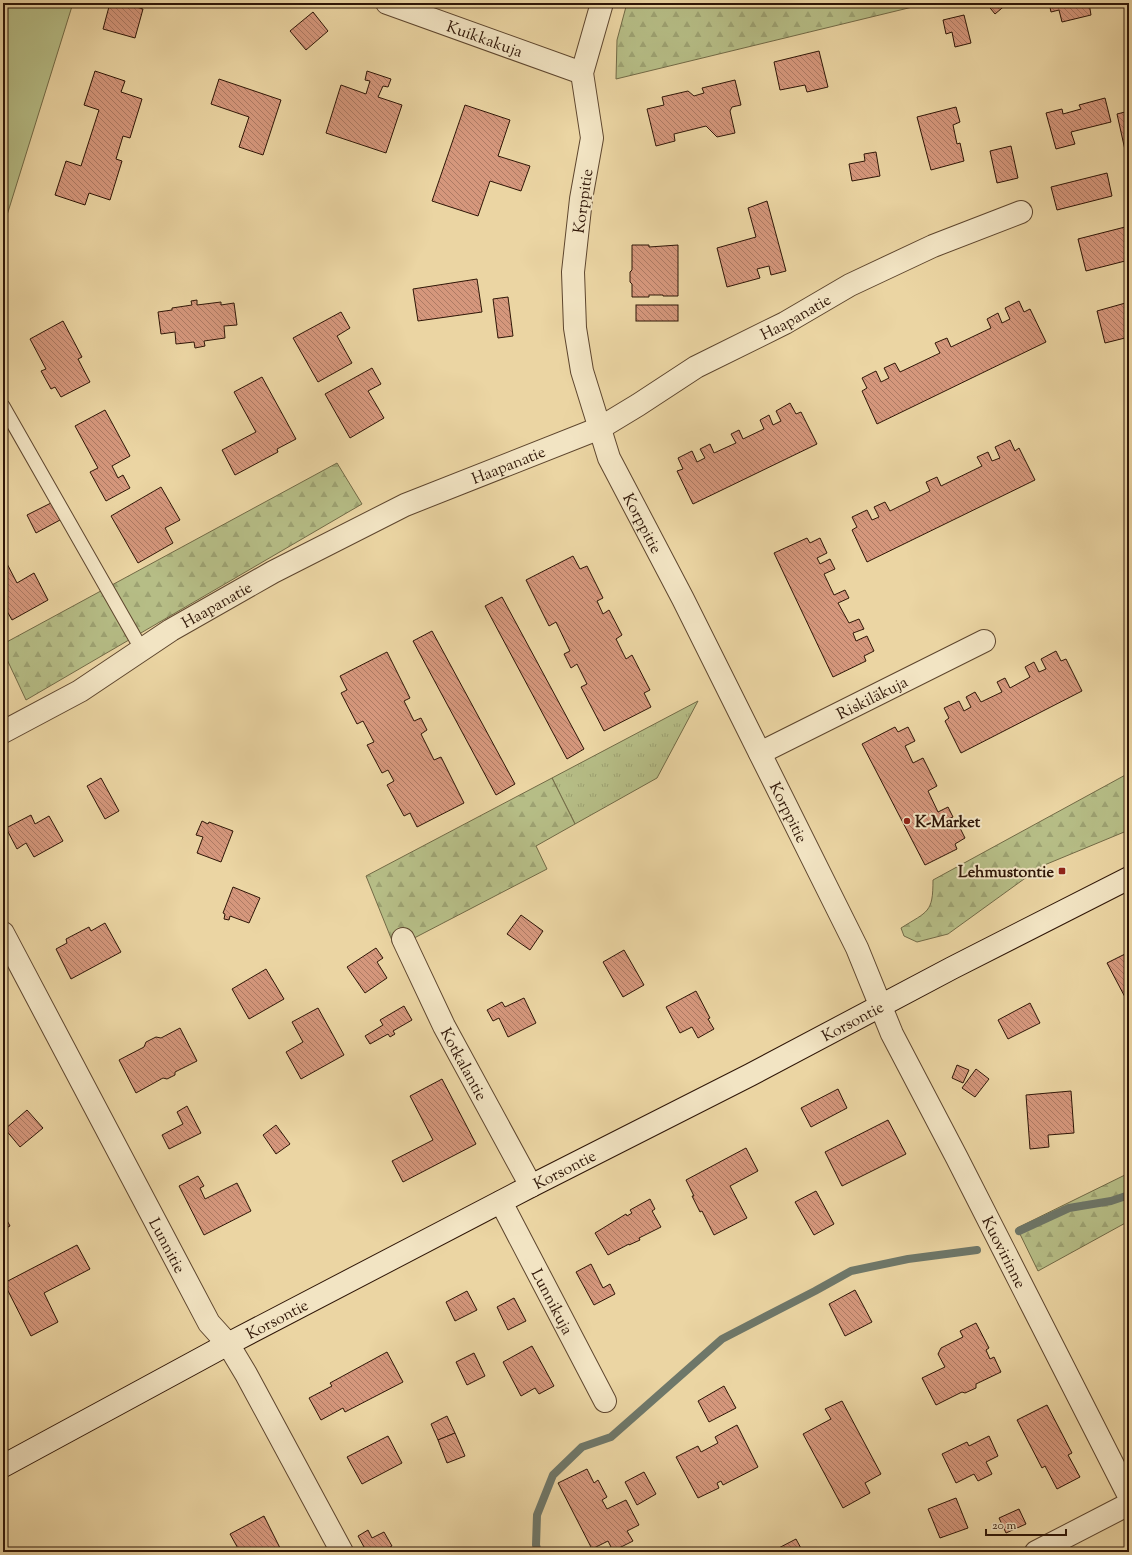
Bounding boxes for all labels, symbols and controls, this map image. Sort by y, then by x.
street label: Kuikkakuja [443,16,526,65]
street label: Korppitie [569,168,600,235]
street label: Haapanatie [757,290,836,347]
street label: Haapanatie [469,442,549,492]
street label: Korppitie [616,490,666,558]
street label: Haapanatie [178,577,257,636]
street label: Riskiläkuja [833,672,913,727]
street label: Korppitie [762,779,812,847]
place label: K-Market [915,812,981,835]
marker: K-Market [902,816,912,826]
place label: Lehmustontie [958,862,1055,885]
marker: Lehmustontie [1057,866,1067,876]
street label: Korsontie [818,997,889,1049]
street label: Kotkalantie [433,1024,491,1105]
street label: Korsontie [530,1146,601,1197]
street label: Kuovirinne [975,1213,1030,1293]
street label: Lunnitie [142,1215,190,1278]
street label: Lunnikuja [524,1265,578,1340]
street label: Korsontie [243,1295,313,1347]
scale bar [986,1511,1066,1537]
text: 20 m [992,1517,1017,1535]

